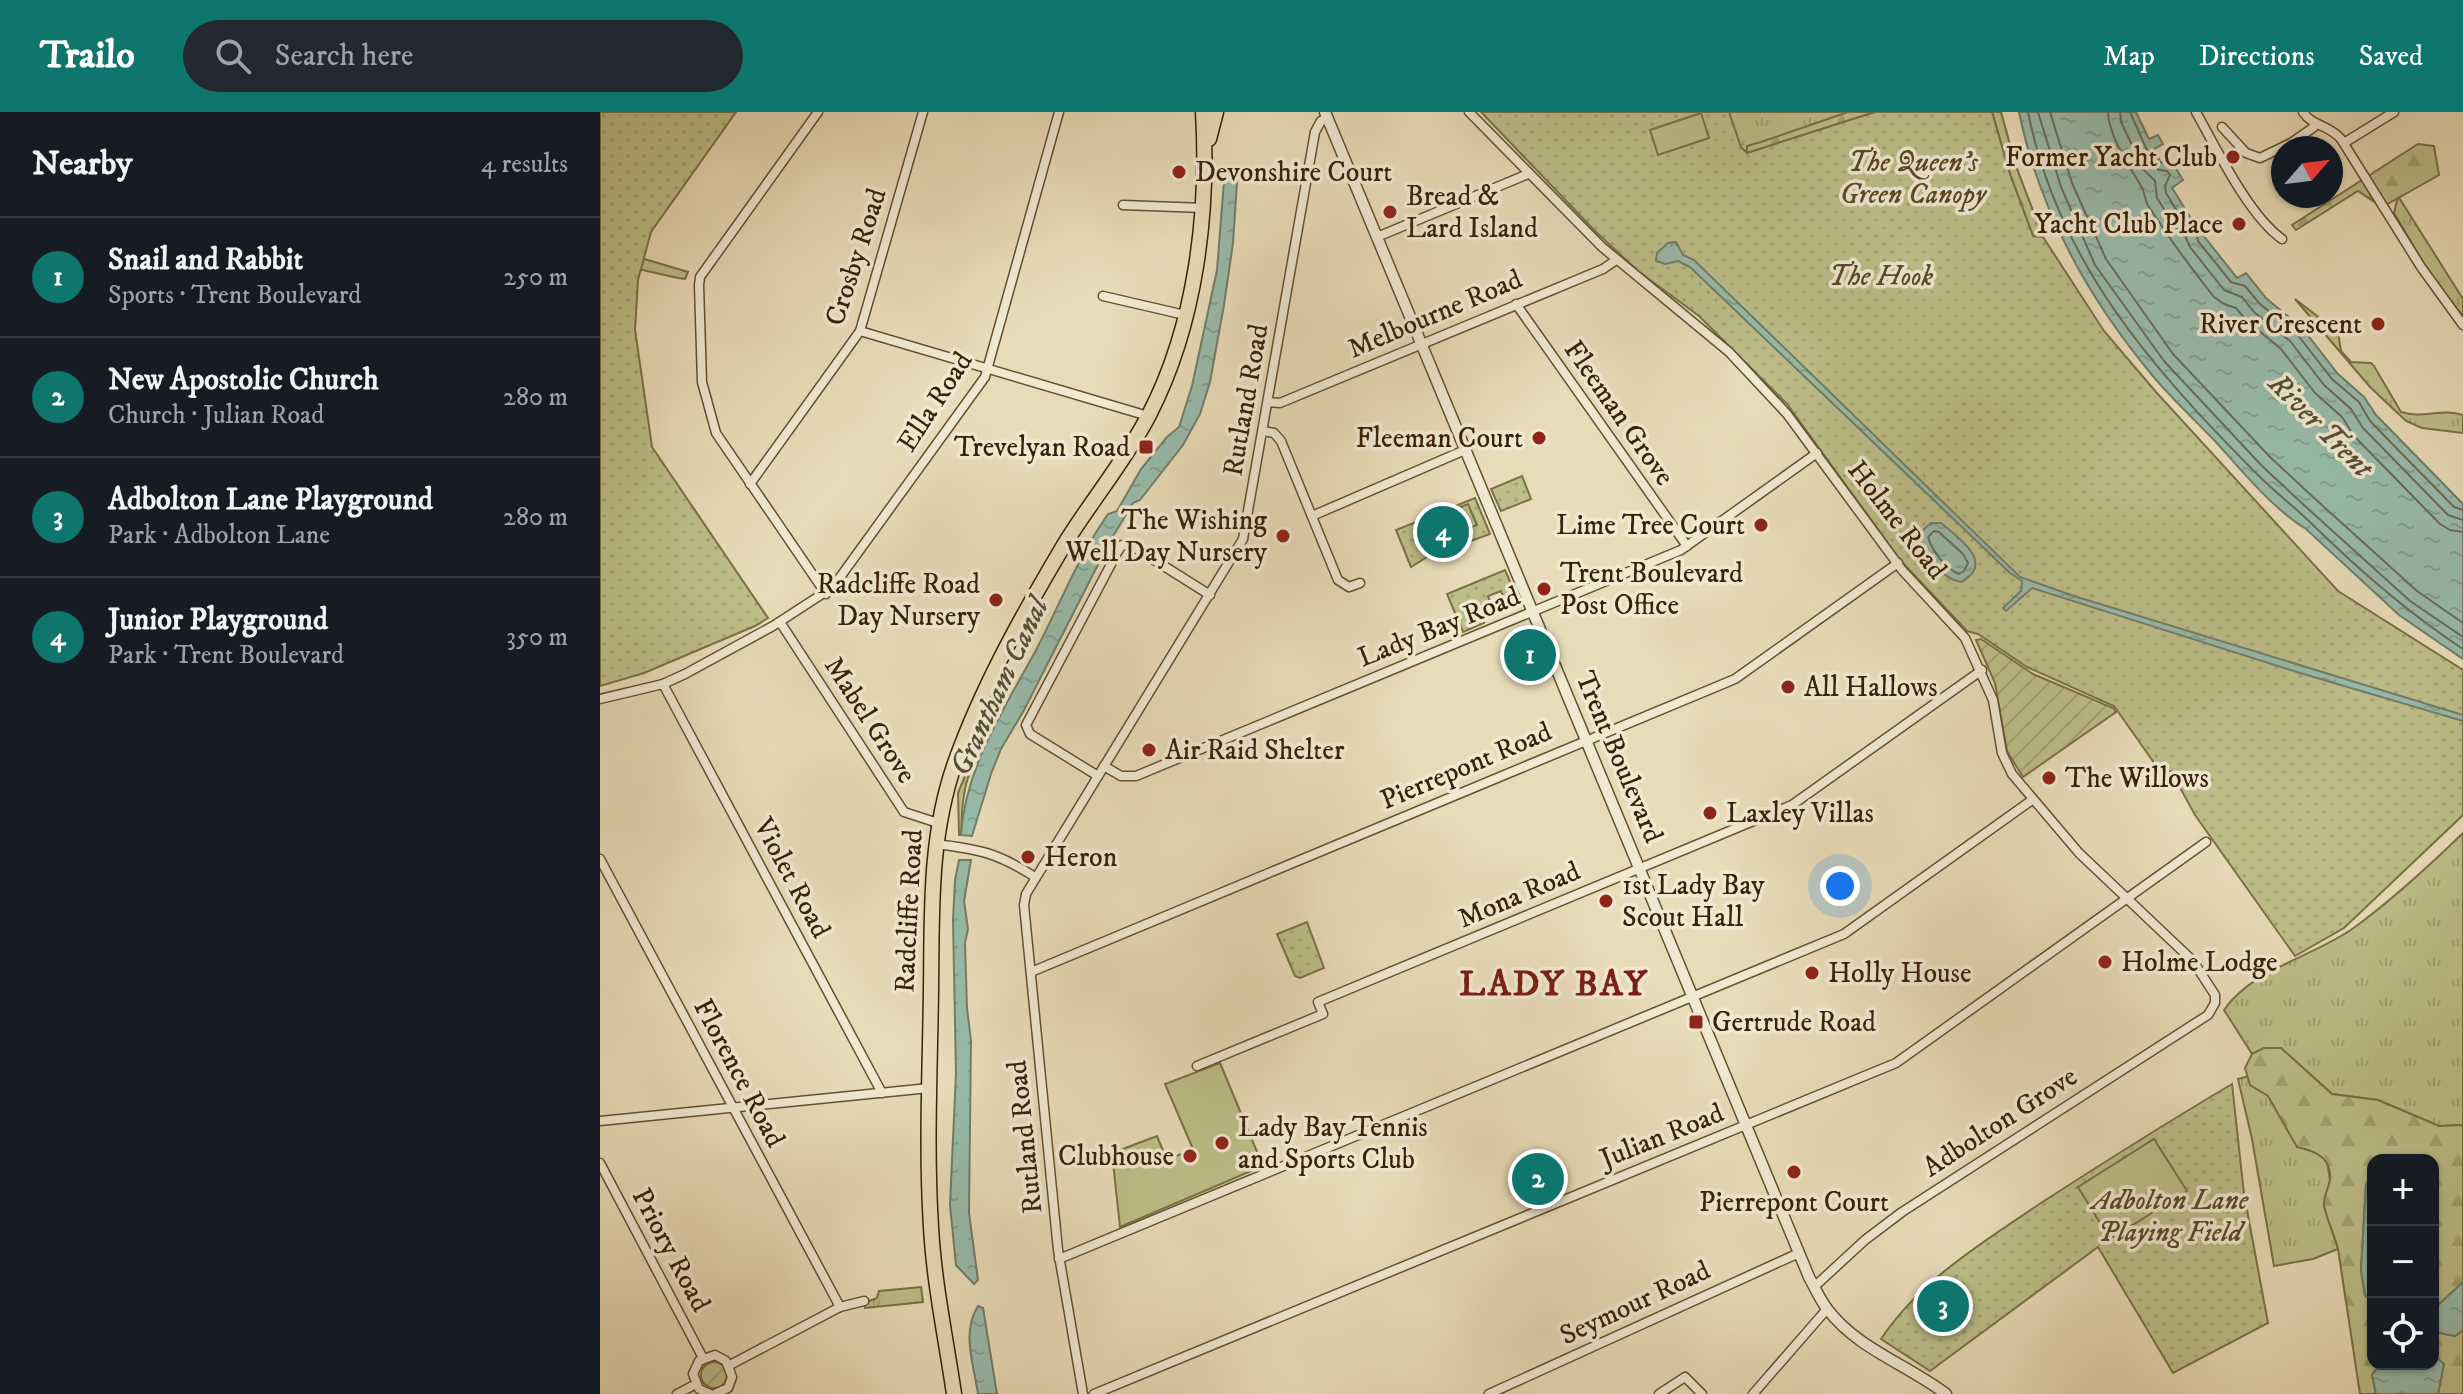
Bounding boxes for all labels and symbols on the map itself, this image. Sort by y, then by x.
north arrow [2271,136,2343,208]
place label: Former Yacht Club [2005,140,2217,175]
park label: The Queen's Green Canopy [1840,145,1988,212]
marker: Former Yacht Club [2224,148,2242,166]
place label: Devonshire Court [1195,155,1392,190]
marker: Devonshire Court [1170,163,1188,181]
place label: Bread & Lard Island [1406,179,1538,246]
street label: Crosby Road [817,184,895,330]
marker: Bread & Lard Island [1381,203,1399,221]
place label: Yacht Club Place [2034,207,2223,242]
marker: Yacht Club Place [2230,215,2248,233]
park label: The Hook [1829,259,1934,294]
street label: Melbourne Road [1343,262,1527,366]
place label: River Crescent [2199,307,2362,342]
marker: River Crescent [2369,315,2387,333]
street label: Rutland Road [1215,321,1277,479]
street label: Fleeman Grove [1556,333,1682,493]
street label: Ella Road [890,345,980,459]
water label: River Trent [2259,365,2381,487]
place label: Fleeman Court [1356,421,1523,456]
marker: Fleeman Court [1530,429,1548,447]
place label: Trevelyan Road [954,430,1130,465]
marker: Trevelyan Road [1137,438,1155,456]
street label: Holme Road [1840,453,1954,587]
pin: 4 [1417,502,1469,562]
place label: The Wishing Well Day Nursery [1064,503,1268,570]
place label: Lime Tree Court [1556,508,1745,543]
marker: Lime Tree Court [1752,516,1770,534]
marker: The Wishing Well Day Nursery [1274,527,1292,545]
place label: Trent Boulevard Post Office [1560,556,1743,623]
place label: Radcliffe Road Day Nursery [817,567,981,634]
street label: Lady Bay Road [1353,579,1525,675]
marker: Trent Boulevard Post Office [1535,580,1553,598]
water label: Grantham Canal [943,589,1059,782]
marker: Radcliffe Road Day Nursery [987,591,1005,609]
pin: 1 [1504,625,1556,685]
street label: Mabel Grove [816,650,924,790]
street label: Trent Boulevard [1567,666,1671,848]
place label: All Hallows [1804,670,1938,705]
marker: All Hallows [1779,678,1797,696]
street label: Pierrepont Road [1375,714,1557,818]
place label: Air Raid Shelter [1165,733,1345,768]
marker: Air Raid Shelter [1140,741,1158,759]
place label: The Willows [2065,761,2209,796]
marker: The Willows [2040,769,2058,787]
place label: Laxley Villas [1726,796,1874,831]
marker: Laxley Villas [1701,804,1719,822]
street label: Violet Road [745,811,838,944]
street label: Radcliffe Road [887,828,931,993]
place label: Heron [1044,840,1118,875]
marker: Heron [1019,848,1037,866]
street label: Mona Road [1453,854,1585,936]
your location [1820,866,1860,906]
place label: 1st Lady Bay Scout Hall [1622,868,1765,935]
marker: 1st Lady Bay Scout Hall [1597,892,1615,910]
place label: Holme Lodge [2121,945,2278,980]
marker: Holme Lodge [2096,953,2114,971]
place label: Holly House [1828,956,1972,991]
district label: LADY BAY [1459,962,1649,1007]
marker: Holly House [1803,964,1821,982]
street label: Florence Road [685,993,793,1153]
place label: Gertrude Road [1712,1005,1876,1040]
marker: Gertrude Road [1687,1013,1705,1031]
street label: Rutland Road [1000,1059,1050,1215]
street label: Adbolton Grove [1916,1059,2084,1185]
street label: Julian Road [1592,1095,1729,1178]
place label: Lady Bay Tennis and Sports Club [1238,1110,1428,1177]
marker: Lady Bay Tennis and Sports Club [1213,1134,1231,1152]
place label: Clubhouse [1058,1139,1174,1174]
marker: Clubhouse [1181,1147,1199,1165]
pin: 2 [1512,1149,1564,1209]
marker: Pierrepont Court [1785,1163,1803,1181]
street label: Priory Road [624,1182,718,1318]
park label: Adbolton Lane Playing Field [2089,1183,2250,1250]
place label: Pierrepont Court [1699,1185,1889,1220]
street label: Seymour Road [1554,1253,1716,1353]
pin: 3 [1917,1276,1969,1336]

